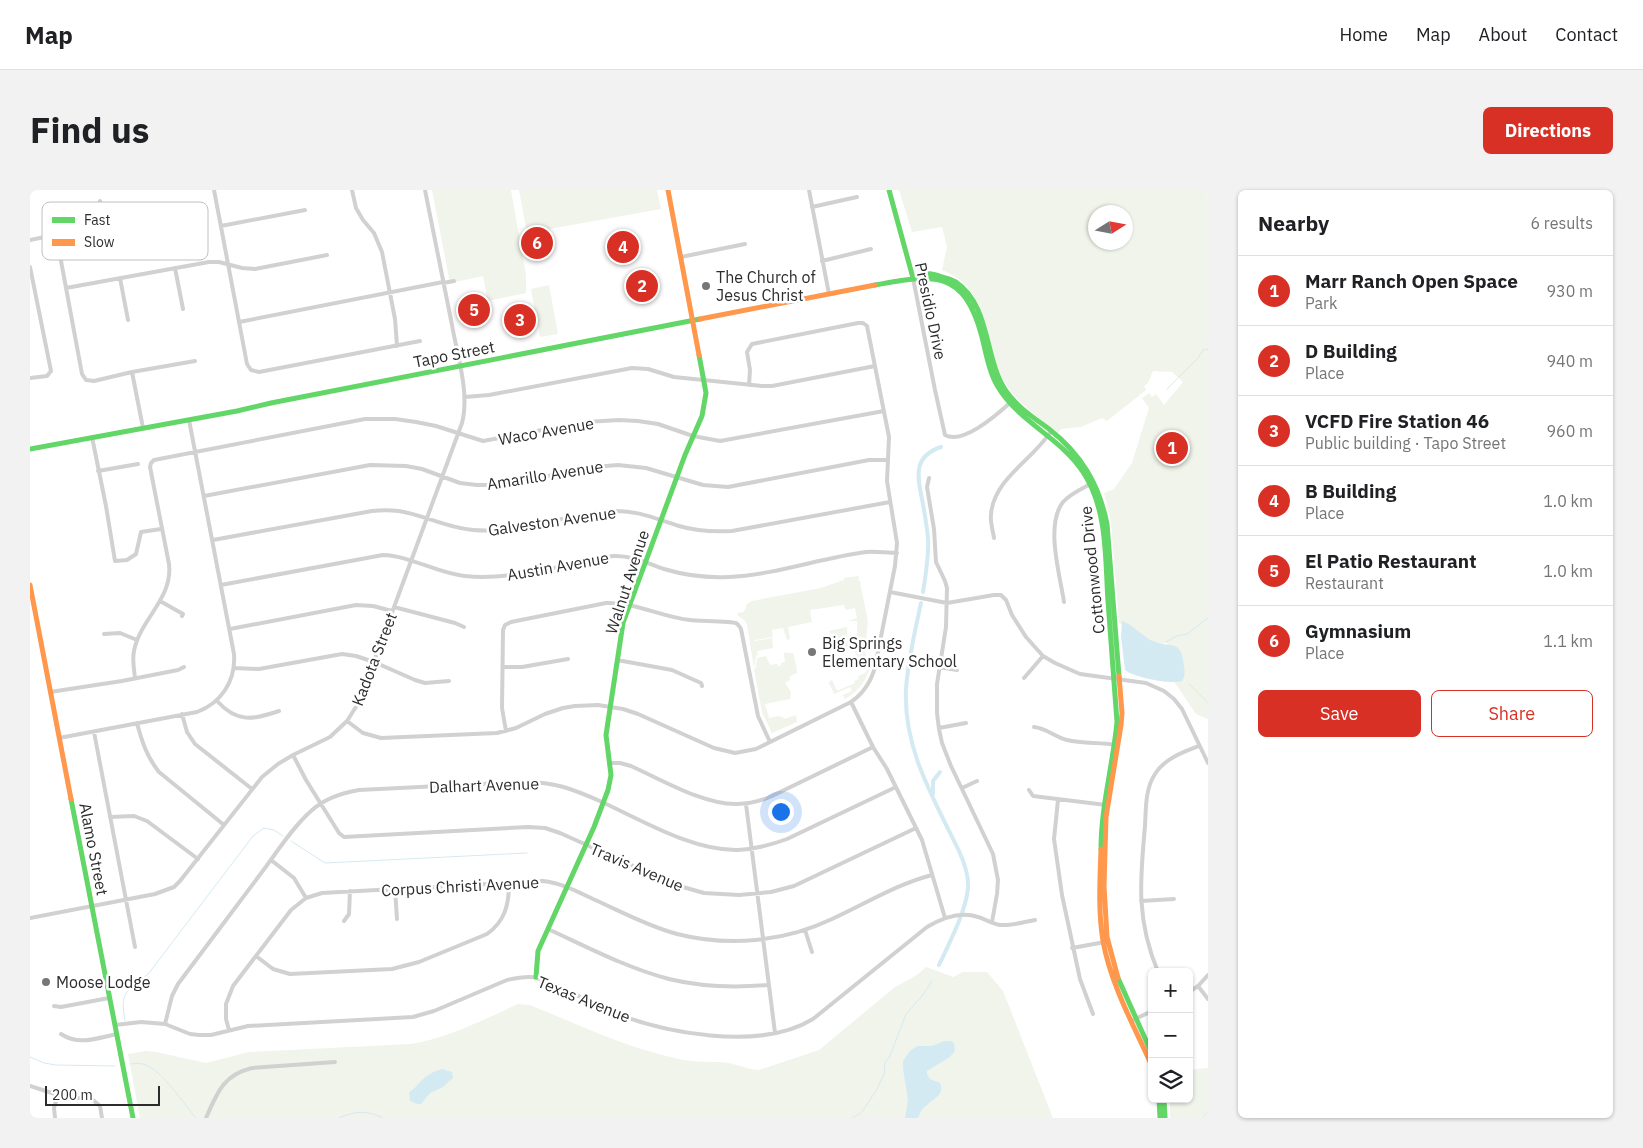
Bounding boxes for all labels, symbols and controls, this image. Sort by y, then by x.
text: Map [25,19,73,51]
text: Home [1340,23,1388,46]
text: Map [1416,23,1451,46]
text: About [1479,23,1527,46]
text: Contact [1555,23,1618,46]
text: Find us [30,107,149,153]
button: Directions [1483,107,1613,154]
legend [42,202,208,260]
north arrow [1088,205,1133,250]
text: Nearby [1258,209,1329,237]
text: Fast [84,211,110,229]
text: 6 results [1530,213,1593,233]
pin: 6 [521,224,553,262]
pin: 4 [607,228,639,266]
text: Slow [84,233,115,251]
street label: Presidio Drive [911,260,951,362]
pin: 2 [626,267,658,305]
place label: The Church of Jesus Christ [716,267,816,305]
text: Marr Ranch Open Space [1305,269,1518,293]
marker: The Church of Jesus Christ [700,280,712,292]
text: 1 [1269,281,1279,301]
text: 930 m [1546,281,1593,301]
pin: 5 [458,291,490,329]
text: Park [1305,293,1337,313]
pin: 3 [504,301,536,339]
street label: Tapo Street [412,336,496,372]
text: D Building [1305,339,1397,363]
text: 2 [1269,351,1279,371]
text: 940 m [1546,351,1593,371]
text: Place [1305,363,1344,383]
text: VCFD Fire Station 46 [1305,409,1489,433]
street label: Waco Avenue [497,413,596,449]
text: 3 [1269,421,1279,441]
text: 960 m [1546,421,1593,441]
pin: 1 [1156,429,1188,467]
text: Public building · Tapo Street [1305,433,1506,453]
street label: Amarillo Avenue [485,456,605,494]
text: B Building [1305,479,1396,503]
text: 4 [1269,491,1279,511]
text: 1.0 km [1543,491,1593,511]
street label: Galveston Avenue [487,502,617,540]
text: Place [1305,503,1344,523]
street label: Cottonwood Drive [1075,505,1109,635]
street label: Walnut Avenue [601,527,653,636]
street label: Austin Avenue [506,547,611,585]
text: El Patio Restaurant [1305,549,1476,573]
text: 5 [1269,561,1279,581]
text: 1.0 km [1543,561,1593,581]
text: Restaurant [1305,573,1384,593]
street label: Kadota Street [347,609,401,709]
text: Gymnasium [1305,619,1411,643]
text: 6 [1269,631,1279,651]
text: 1.1 km [1543,631,1593,651]
place label: Big Springs Elementary School [822,633,957,671]
text: Place [1305,643,1344,663]
marker: Big Springs Elementary School [806,646,818,658]
button: Save [1258,690,1421,737]
button: Share [1431,690,1593,737]
street label: Dalhart Avenue [429,773,540,797]
your location [768,799,794,825]
street label: Alamo Street [75,801,113,897]
street label: Travis Avenue [587,838,687,896]
street label: Corpus Christi Avenue [381,872,540,900]
map controls [1148,968,1193,1103]
button: + [1148,968,1193,1013]
street label: Texas Avenue [535,971,634,1027]
place label: Moose Lodge [56,972,151,992]
marker: Moose Lodge [40,976,52,988]
button: − [1148,1013,1193,1058]
button: layers [1148,1058,1193,1103]
scale bar [45,1083,160,1106]
text: 200 m [52,1086,93,1104]

